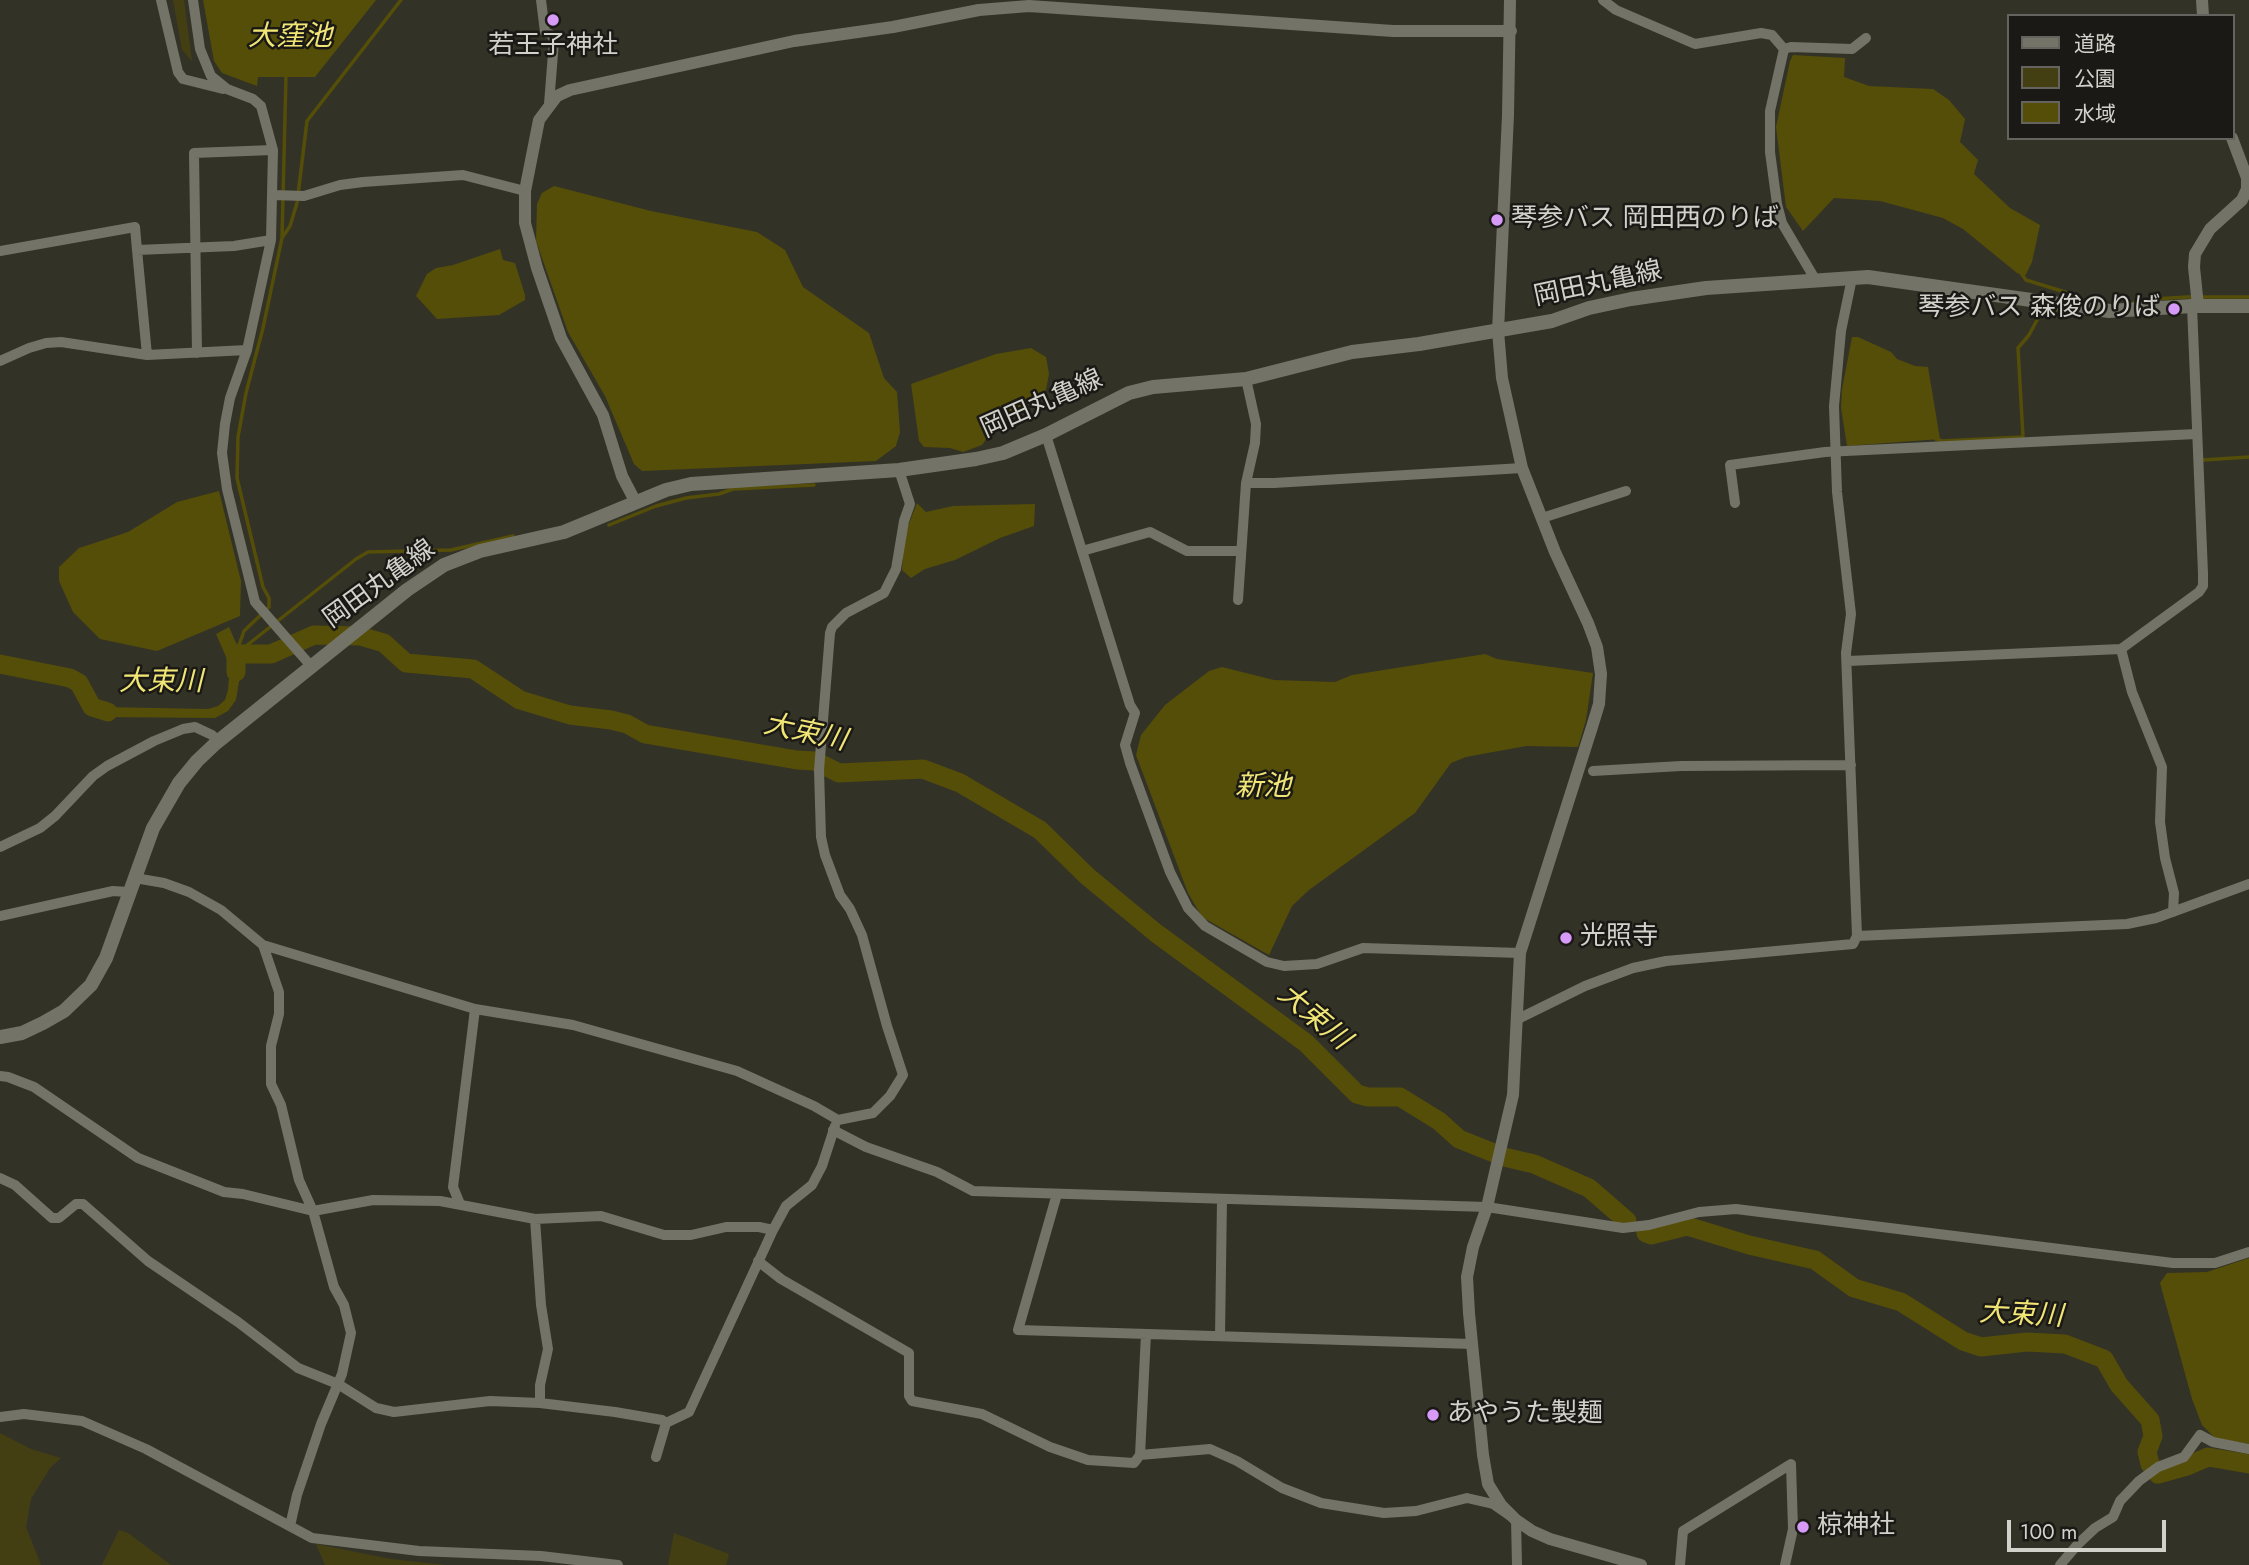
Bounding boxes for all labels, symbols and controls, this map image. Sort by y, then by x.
marker: 若王子神社 [545,12,561,28]
legend [2008,14,2235,140]
water label: 大窪池 [248,21,332,55]
text: 道路 [2074,29,2116,59]
place label: 若王子神社 [488,31,618,63]
text: 公園 [2074,64,2116,94]
text: 水域 [2074,99,2116,129]
place label: 琴参バス 岡田西のりば [1511,204,1779,236]
marker: 琴参バス 岡田西のりば [1489,212,1505,228]
street label: 岡田丸亀線 [1531,256,1665,314]
place label: 琴参バス 森俊のりば [1918,293,2160,325]
marker: 琴参バス 森俊のりば [2166,301,2182,317]
street label: 岡田丸亀線 [976,364,1108,446]
street label: 岡田丸亀線 [318,534,442,636]
water label: 大束川 [119,666,203,700]
water label: 大束川 [760,709,850,759]
water label: 新池 [1235,771,1291,805]
place label: 光照寺 [1580,922,1658,954]
marker: 光照寺 [1558,930,1574,946]
water label: 大束川 [1270,978,1356,1058]
water label: 大束川 [1978,1297,2064,1335]
place label: あやうた製麺 [1447,1399,1603,1431]
marker: あやうた製麺 [1425,1407,1441,1423]
scale bar [2011,1506,2170,1550]
place label: 椋神社 [1817,1511,1895,1543]
text: 100 m [2020,1517,2077,1547]
marker: 椋神社 [1795,1519,1811,1535]

